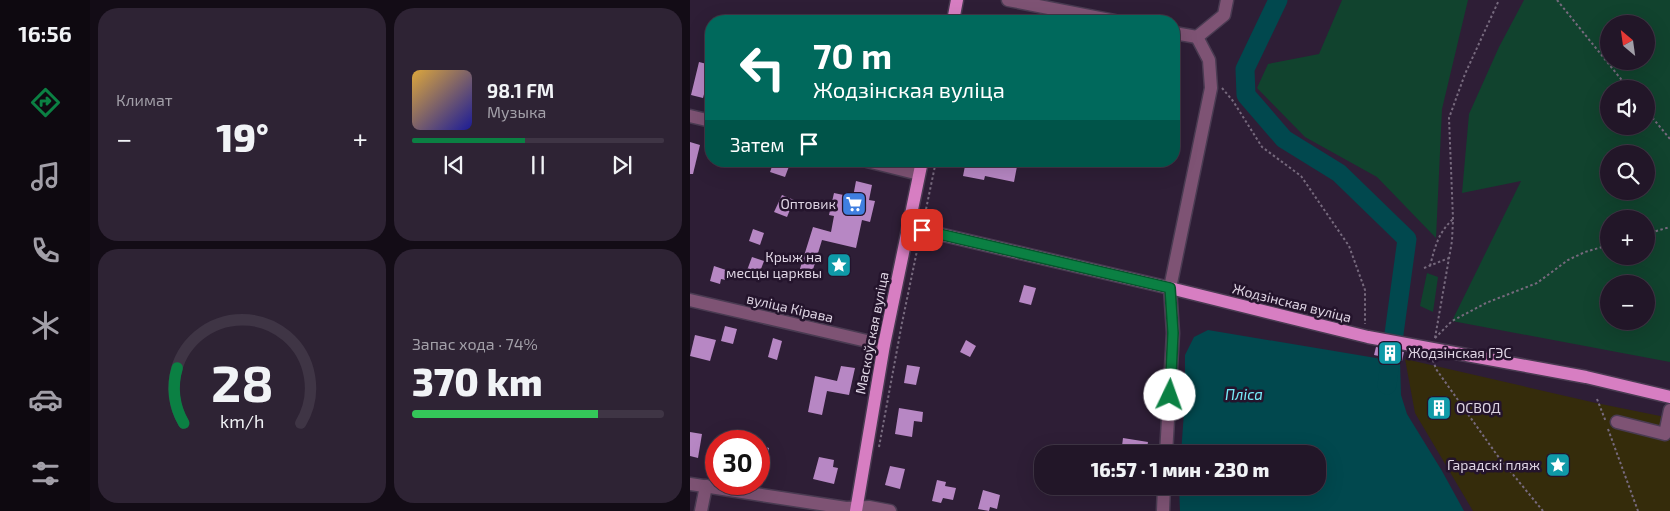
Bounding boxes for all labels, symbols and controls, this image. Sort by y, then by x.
north arrow [1600,15,1655,70]
map controls [1600,15,1655,330]
text: 16:56 [18,20,72,46]
text: 70 m [813,34,892,76]
icon: left [730,35,795,100]
text: Жодзінская вуліца [813,76,1005,102]
text: 98.1 FM [487,79,554,102]
button: sound [1600,80,1655,135]
icon: directions [28,85,63,120]
text: Климат [116,90,173,109]
text: Музыка [487,102,546,121]
text: 19° [216,114,269,160]
text: − [116,121,132,155]
text: + [353,121,368,155]
icon: arrive [795,130,823,158]
text: Затем [730,133,785,156]
button: search [1600,145,1655,200]
icon: previous [440,151,468,179]
icon: pause [524,151,552,179]
icon: next [608,151,636,179]
icon: music [28,159,63,194]
supermarket icon: Оптовик [841,191,867,217]
place label: Оптовик [780,195,836,212]
pin [901,209,943,251]
button: + [1600,210,1655,265]
icon: arrive [908,216,936,244]
icon: phone [28,233,63,268]
place label: Крыж на месцы царквы [726,248,822,281]
place icon: Крыж на месцы царквы [826,252,852,278]
street label: Маскоўская вуліца [851,270,892,396]
button: − [1600,275,1655,330]
street label: Жодзінская вуліца [1231,279,1353,326]
street label: вуліца Кірава [745,289,835,326]
icon: climate [28,308,63,343]
text: Запас хода · 74% [412,334,538,353]
building icon: Жодзінская ГЭС [1377,340,1403,366]
place label: Жодзінская ГЭС [1408,344,1511,361]
text: 28 [211,350,273,412]
text: 370 km [412,358,543,404]
position arrow [1143,368,1195,420]
icon: car [28,382,63,417]
water label: Пліса [1225,385,1263,403]
building icon: ОСВОД [1426,395,1452,421]
place label: ОСВОД [1456,399,1501,416]
text: km/h [220,410,264,432]
speed limit sign: 30 [705,430,770,495]
place icon: Гарадскі пляж [1545,452,1571,478]
icon: filters [28,456,63,491]
place label: Гарадскі пляж [1447,456,1540,473]
text: 16:57 · 1 мин · 230 m [1091,458,1269,481]

